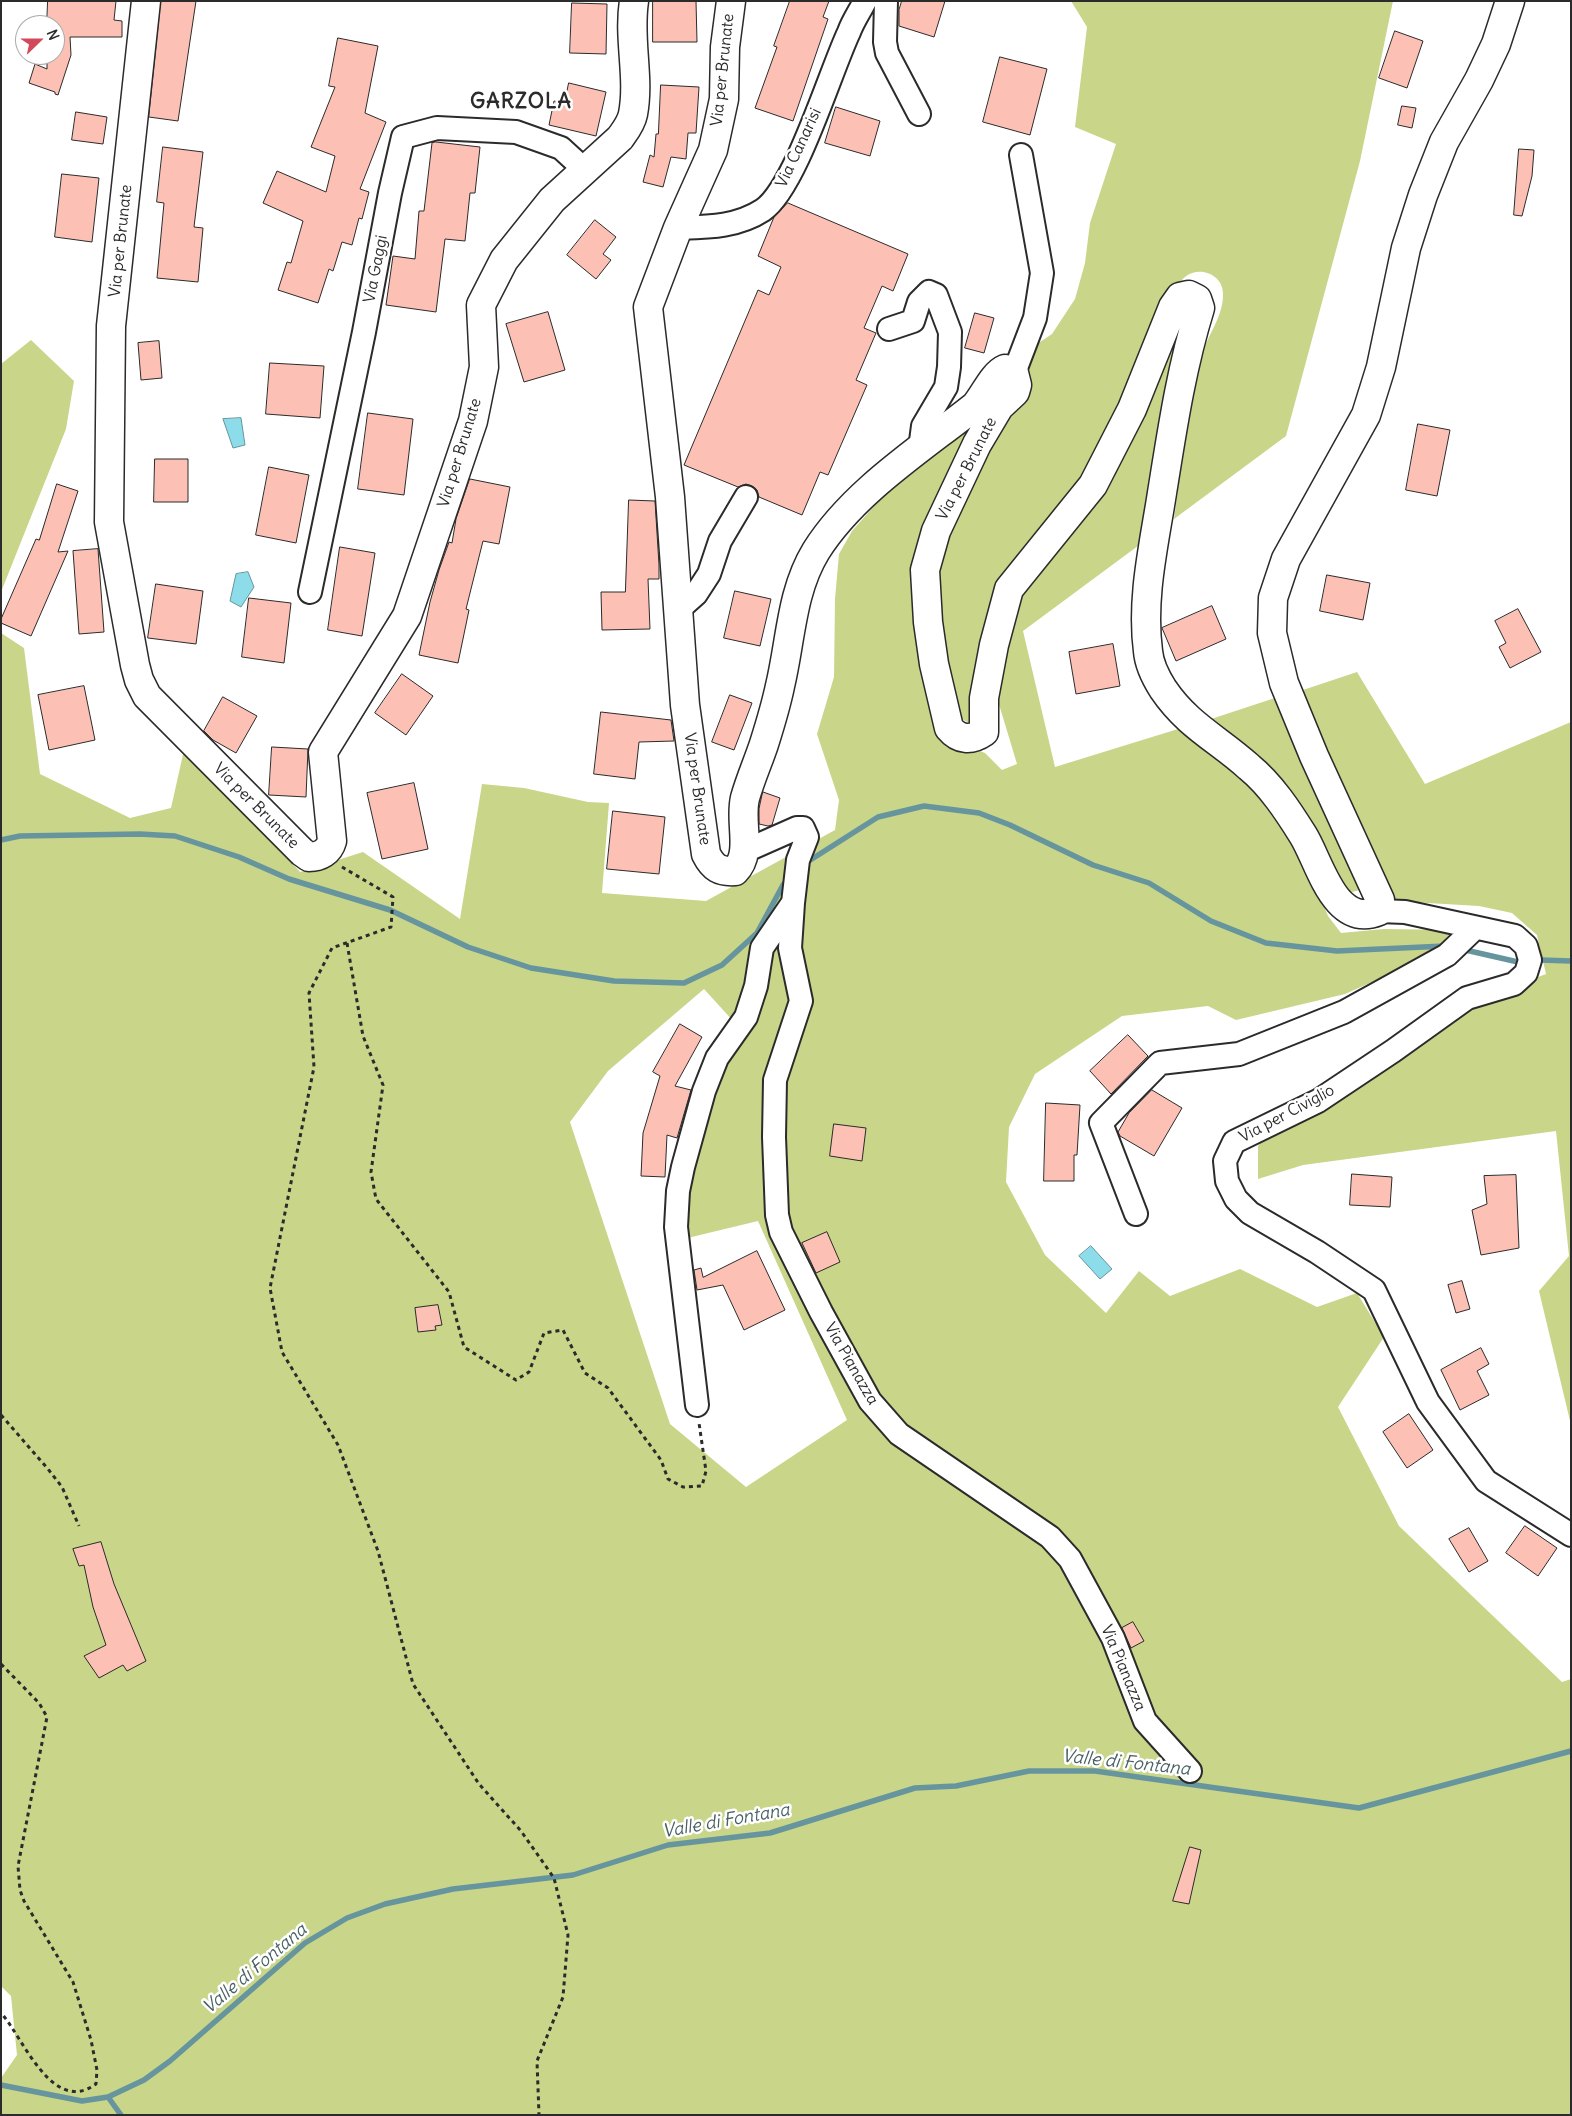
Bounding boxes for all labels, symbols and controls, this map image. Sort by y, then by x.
street label: Via per Brunate [708,13,738,127]
north arrow [15,15,65,65]
text: N [43,27,63,43]
district label: GARZOLA [469,89,573,115]
street label: Via Canarisi [772,105,826,191]
street label: Via per Brunate [106,184,136,298]
street label: Via Gaggi [360,234,392,304]
street label: Via per Brunate [434,396,486,510]
street label: Via per Brunate [933,414,1001,524]
street label: Via per Brunate [680,732,714,846]
street label: Via per Brunate [209,759,303,853]
street label: Via per Civiglio [1236,1081,1338,1147]
street label: Via Pianazza [820,1320,882,1408]
street label: Via Pianazza [1096,1622,1150,1714]
water label: Valle di Fontana [1061,1746,1191,1780]
water label: Valle di Fontana [661,1799,791,1843]
water label: Valle di Fontana [199,1919,311,2019]

